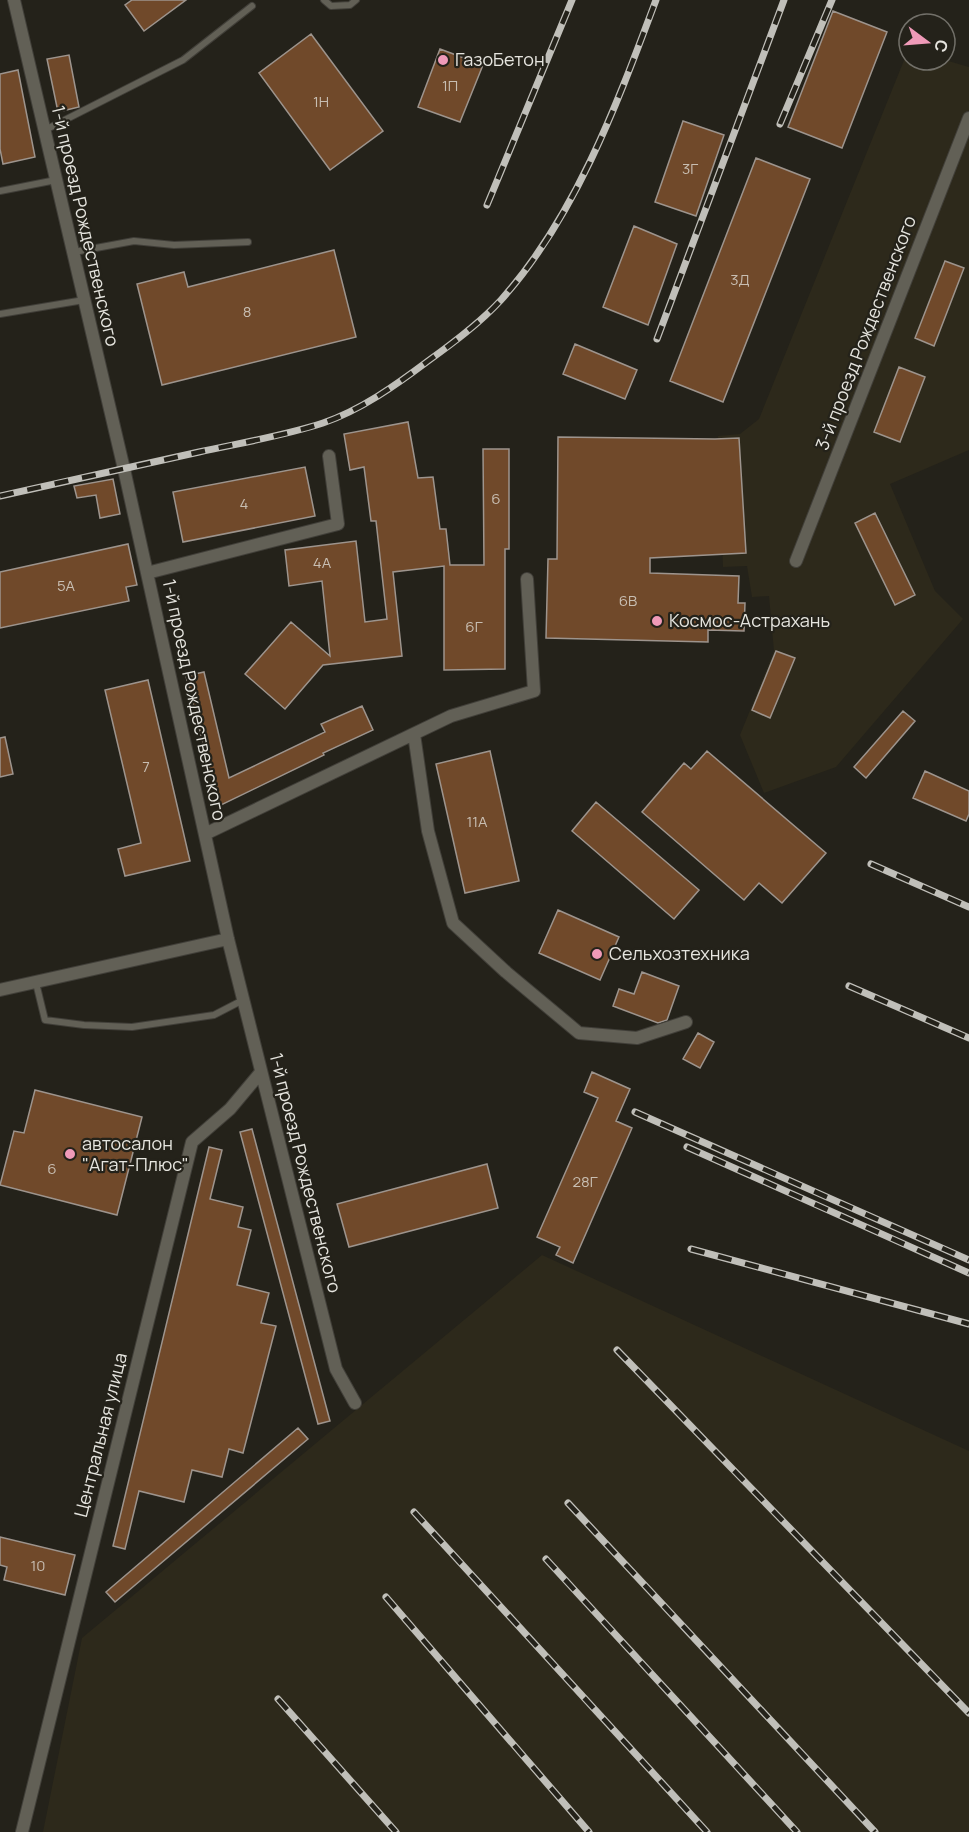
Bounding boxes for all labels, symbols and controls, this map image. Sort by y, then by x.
north arrow [897,12,957,72]
text: С [929,37,954,55]
place label: ГазоБетон [455,47,545,71]
marker: ГазоБетон [436,53,450,67]
house number: 1П [442,75,458,96]
house number: 1Н [313,91,329,112]
street label: 1-й проезд Рождественского [47,103,125,348]
house number: 3Г [682,158,698,179]
street label: 3-й проезд Рождественского [809,212,921,453]
house number: 3Д [730,269,750,290]
house number: 8 [243,301,251,322]
house number: 6 [491,488,501,509]
house number: 4 [240,493,249,514]
house number: 4А [313,552,332,573]
house number: 5А [57,575,76,596]
street label: 1-й проезд Рождественского [158,577,232,823]
house number: 6В [619,590,637,611]
place label: Космос-Астрахань [669,608,830,632]
marker: Космос-Астрахань [650,614,664,628]
house number: 6Г [465,616,483,637]
house number: 7 [142,756,150,777]
house number: 11А [466,811,488,832]
place label: Сельхозтехника [609,941,750,965]
marker: Сельхозтехника [590,947,604,961]
street label: 1-й проезд Рождественского [265,1050,347,1295]
place label: автосалон "Агат-Плюс" [82,1131,189,1176]
marker: автосалон "Агат-Плюс" [63,1147,77,1161]
house number: 6 [47,1158,57,1179]
house number: 28Г [572,1171,598,1192]
street label: Центральная улица [68,1350,132,1519]
house number: 10 [31,1555,46,1576]

